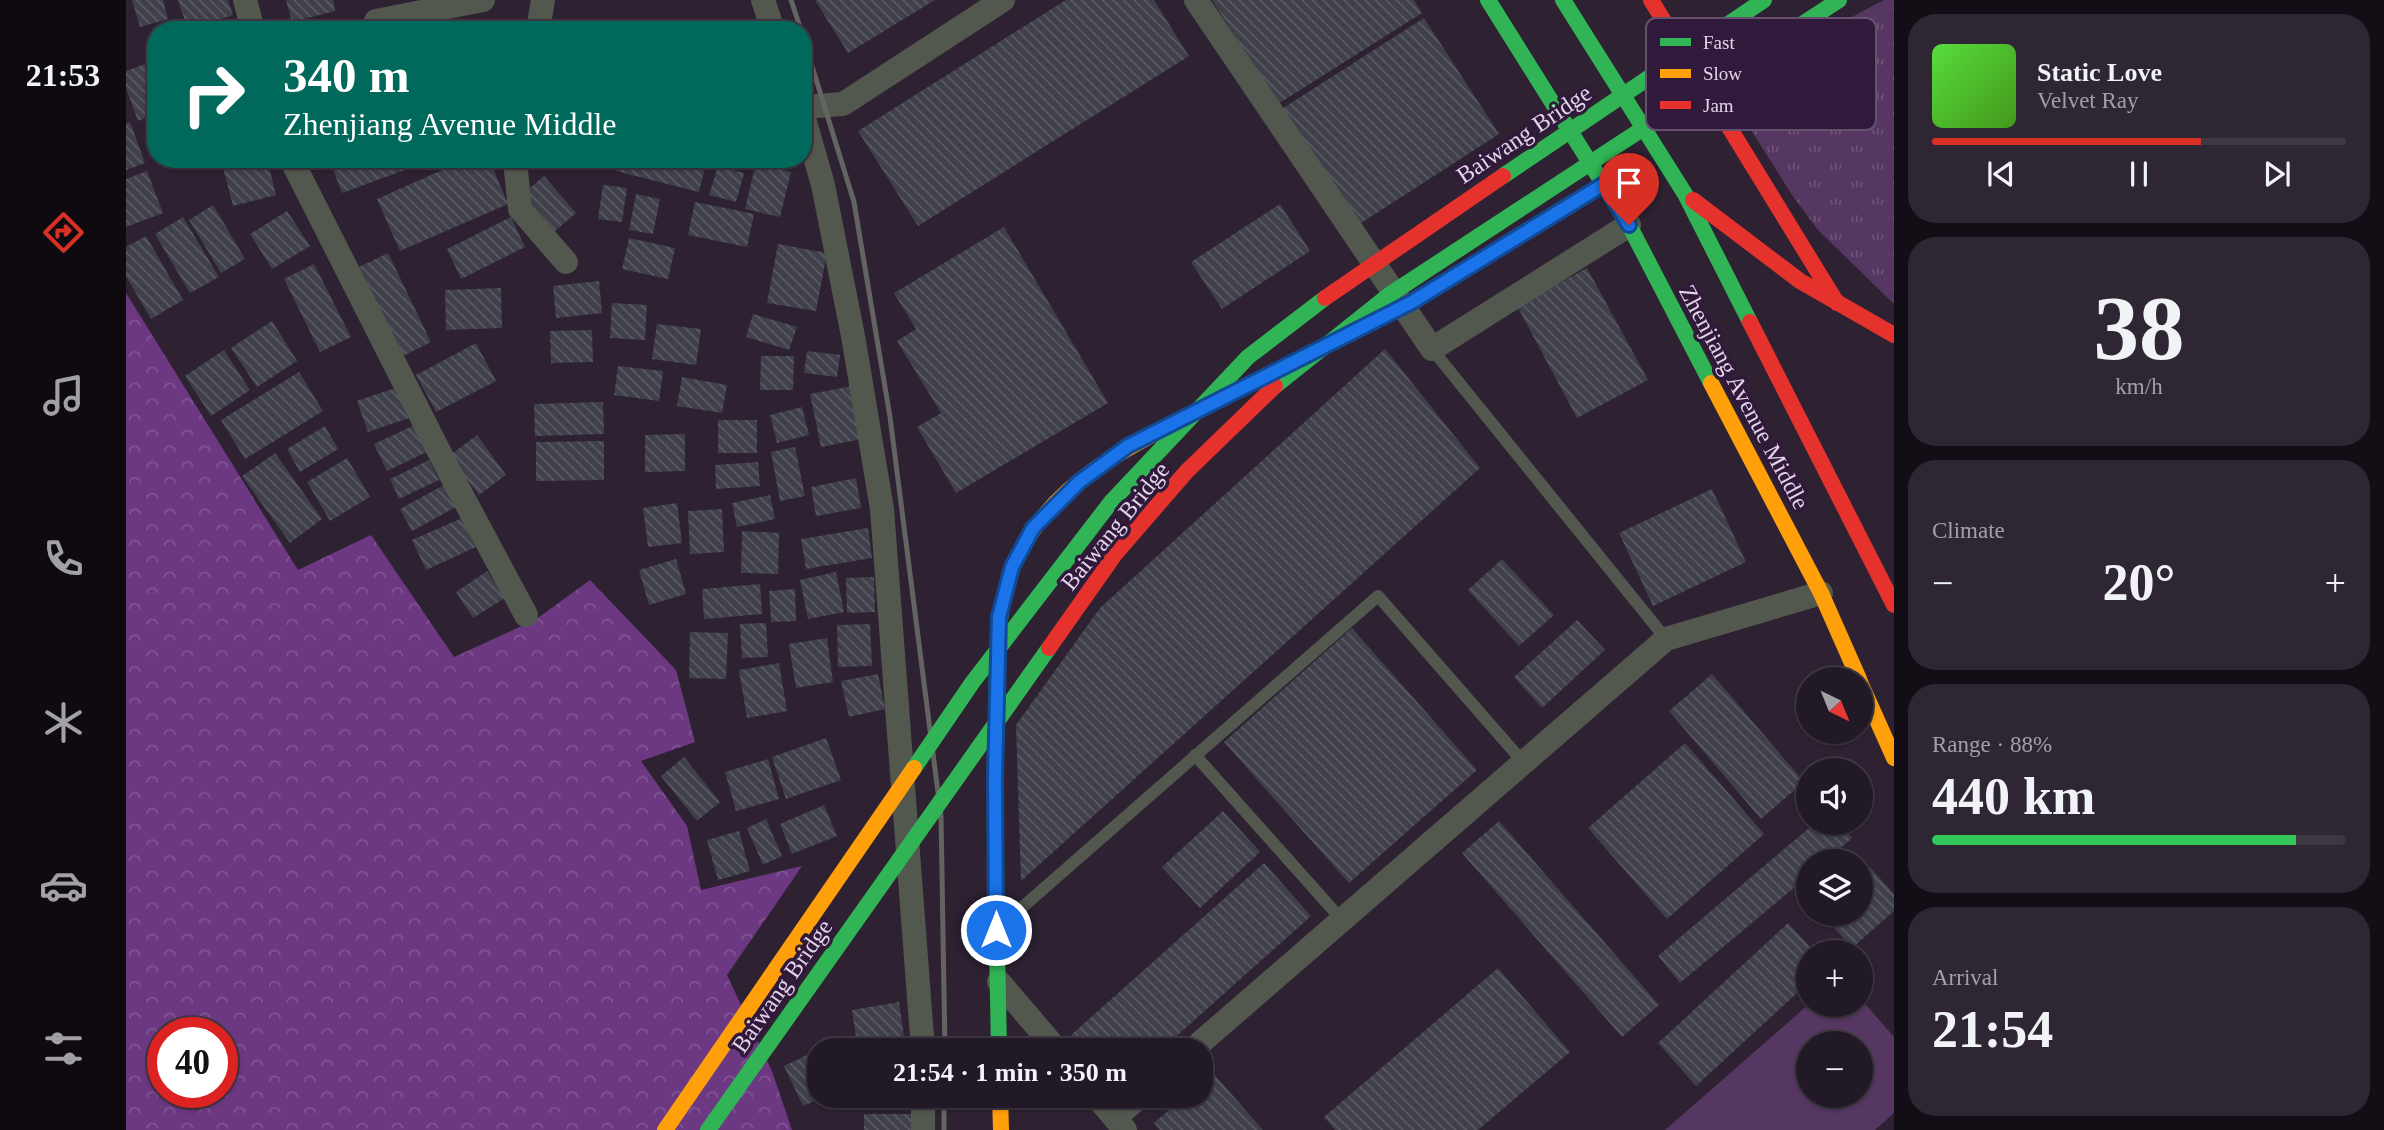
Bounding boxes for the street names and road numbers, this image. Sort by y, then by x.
street label: Baiwang Bridge [1452,79,1596,189]
street label: Zhenjiang Avenue Middle [1674,280,1814,514]
street label: Baiwang Bridge [1056,457,1174,595]
street label: Baiwang Bridge [726,914,838,1058]

